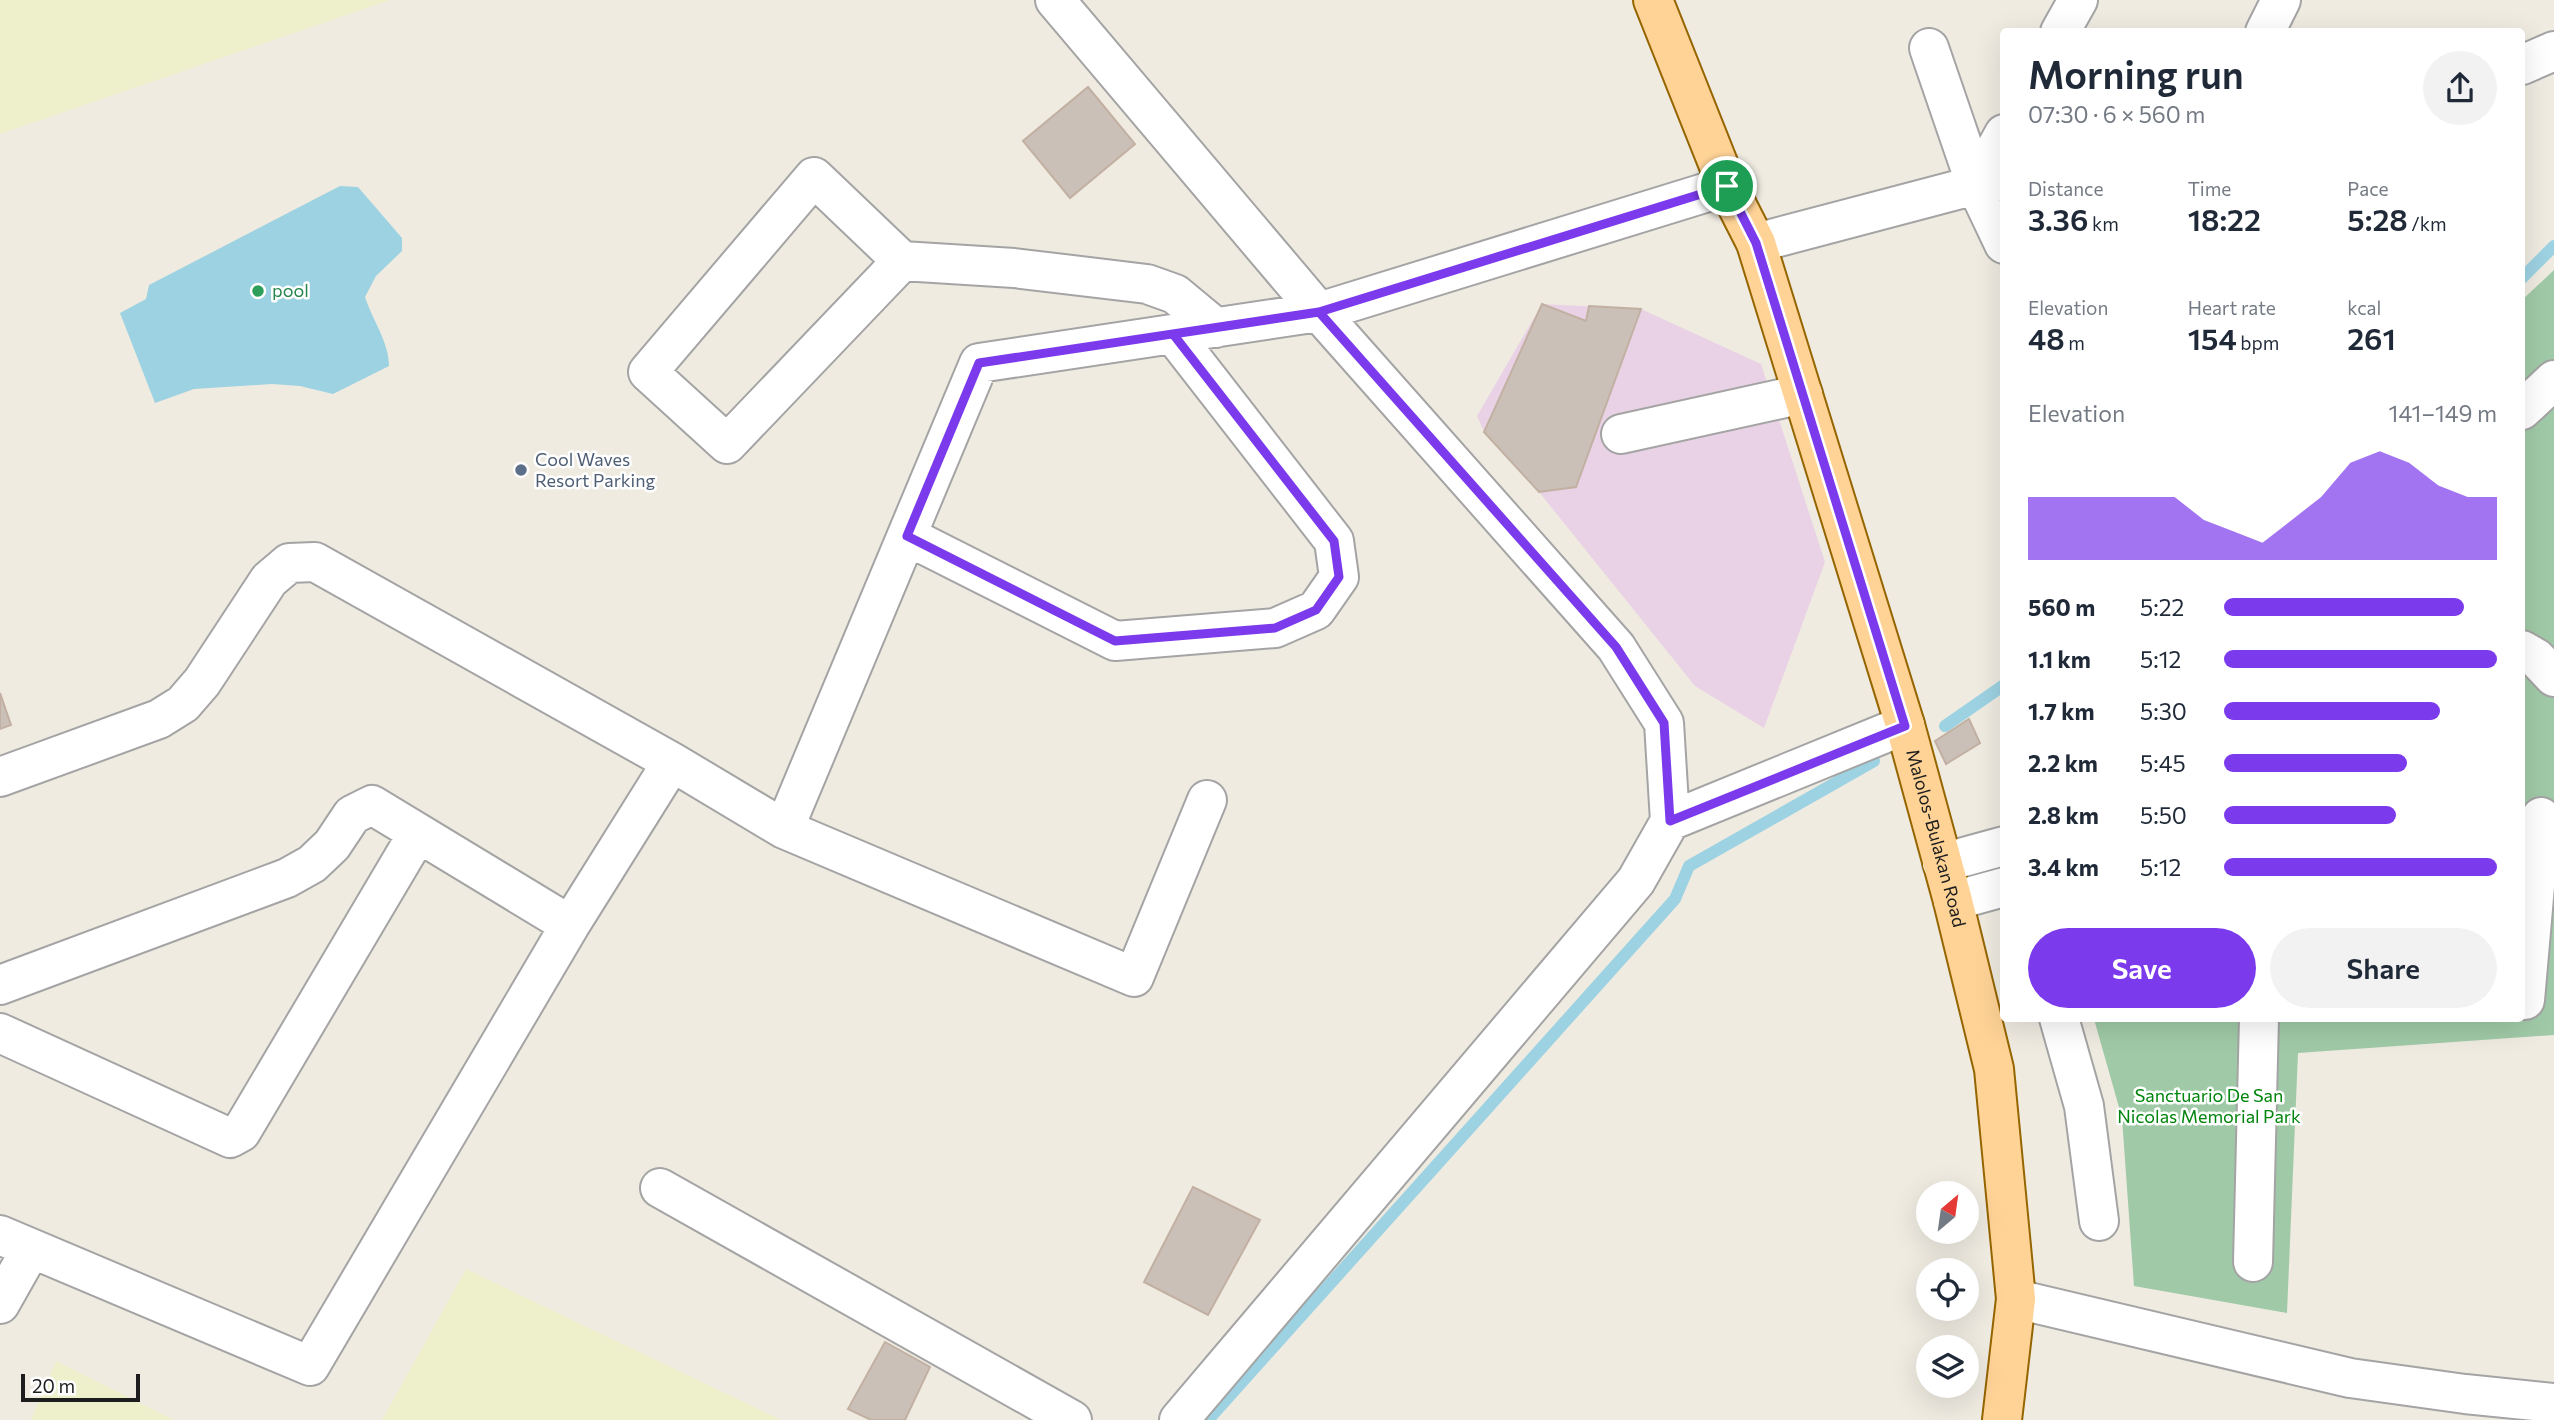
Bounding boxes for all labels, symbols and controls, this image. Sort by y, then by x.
text: Morning run [2028,50,2244,97]
button: share [2423,51,2497,125]
text: 07:30 · 6 × 560 m [2028,100,2205,128]
pin [1697,156,1757,216]
icon: arrive [1708,167,1746,205]
text: Distance [2028,177,2104,200]
text: Time [2188,177,2231,200]
text: Pace [2347,177,2389,200]
text: 3.36 [2028,200,2088,237]
text: 18:22 [2188,200,2261,237]
text: 5:28 [2347,200,2408,237]
text: km [2088,212,2119,235]
text: /km [2408,212,2447,235]
place label: pool [272,279,309,301]
marker: pool [250,283,266,299]
text: Elevation [2028,296,2108,319]
text: Heart rate [2188,296,2276,319]
text: kcal [2347,296,2381,319]
text: 48 [2028,319,2065,356]
text: 154 [2188,319,2237,356]
text: 261 [2347,319,2396,356]
text: m [2065,331,2085,354]
text: bpm [2237,331,2279,354]
text: Elevation [2028,399,2125,427]
text: 141–149 m [2389,399,2497,427]
place label: Cool Waves Resort Parking [535,448,656,491]
marker: Cool Waves Resort Parking [513,462,529,478]
text: 560 m [2028,593,2095,621]
text: 5:22 [2140,593,2184,621]
text: 1.1 km [2028,645,2091,673]
text: 5:12 [2140,645,2181,673]
text: 1.7 km [2028,697,2095,725]
text: 5:30 [2140,697,2187,725]
street label: Malolos-Bulakan Road [1902,747,1971,929]
text: 2.2 km [2028,749,2098,777]
text: 5:45 [2140,749,2186,777]
text: 2.8 km [2028,801,2099,829]
text: 5:50 [2140,801,2187,829]
text: 3.4 km [2028,853,2099,881]
text: 5:12 [2140,853,2181,881]
button: Save [2028,928,2256,1008]
button: Share [2270,928,2497,1008]
park label: Sanctuario De San Nicolas Memorial Park [2117,1084,2301,1127]
north arrow [1916,1181,1979,1244]
map controls [1916,1181,1979,1398]
button: locate [1916,1258,1979,1321]
button: layers [1916,1335,1979,1398]
scale bar [21,1371,140,1403]
text: 20 m [32,1374,75,1397]

